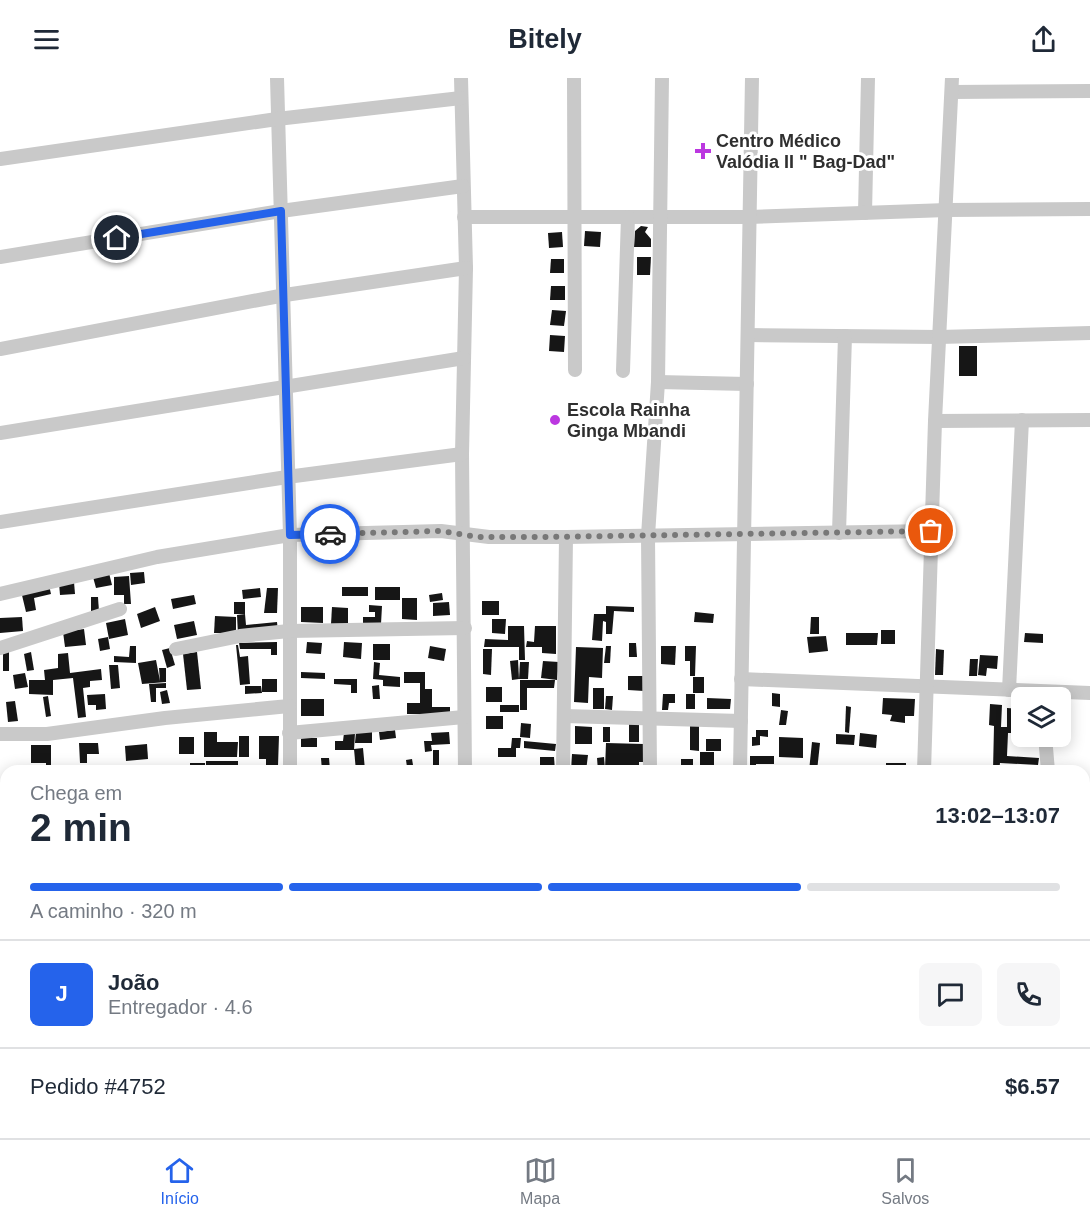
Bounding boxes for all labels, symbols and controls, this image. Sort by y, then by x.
icon: menu [30,23,63,56]
icon: share [1027,23,1060,56]
text: Bitely [508,24,582,54]
place label: Centro Médico Valódia II " Bag-Dad" [716,131,895,172]
marker: Centro Médico Valódia II " Bag-Dad" [694,142,712,160]
pin [91,212,142,263]
icon: home [100,221,133,254]
place label: Escola Rainha Ginga Mbandi [567,400,691,441]
marker: Escola Rainha Ginga Mbandi [548,413,562,427]
courier [300,504,360,564]
pin [905,505,956,556]
icon: bag [914,514,947,547]
icon: car [314,518,347,551]
map controls [1011,687,1071,747]
button: layers [1011,687,1071,747]
text: Chega em [30,782,122,804]
text: 13:02–13:07 [935,803,1060,828]
text: 2 min [30,806,132,849]
text: A caminho · 320 m [30,900,197,922]
button: chat [919,963,982,1026]
button: phone [997,963,1060,1026]
text: João [108,970,159,995]
text: J [55,981,68,1006]
text: Entregador · 4.6 [108,996,253,1018]
text: Pedido #4752 [30,1074,166,1099]
text: $6.57 [1005,1074,1060,1099]
tab: Início [161,1154,199,1208]
tab: Mapa [520,1154,560,1208]
tab: Salvos [881,1154,929,1208]

